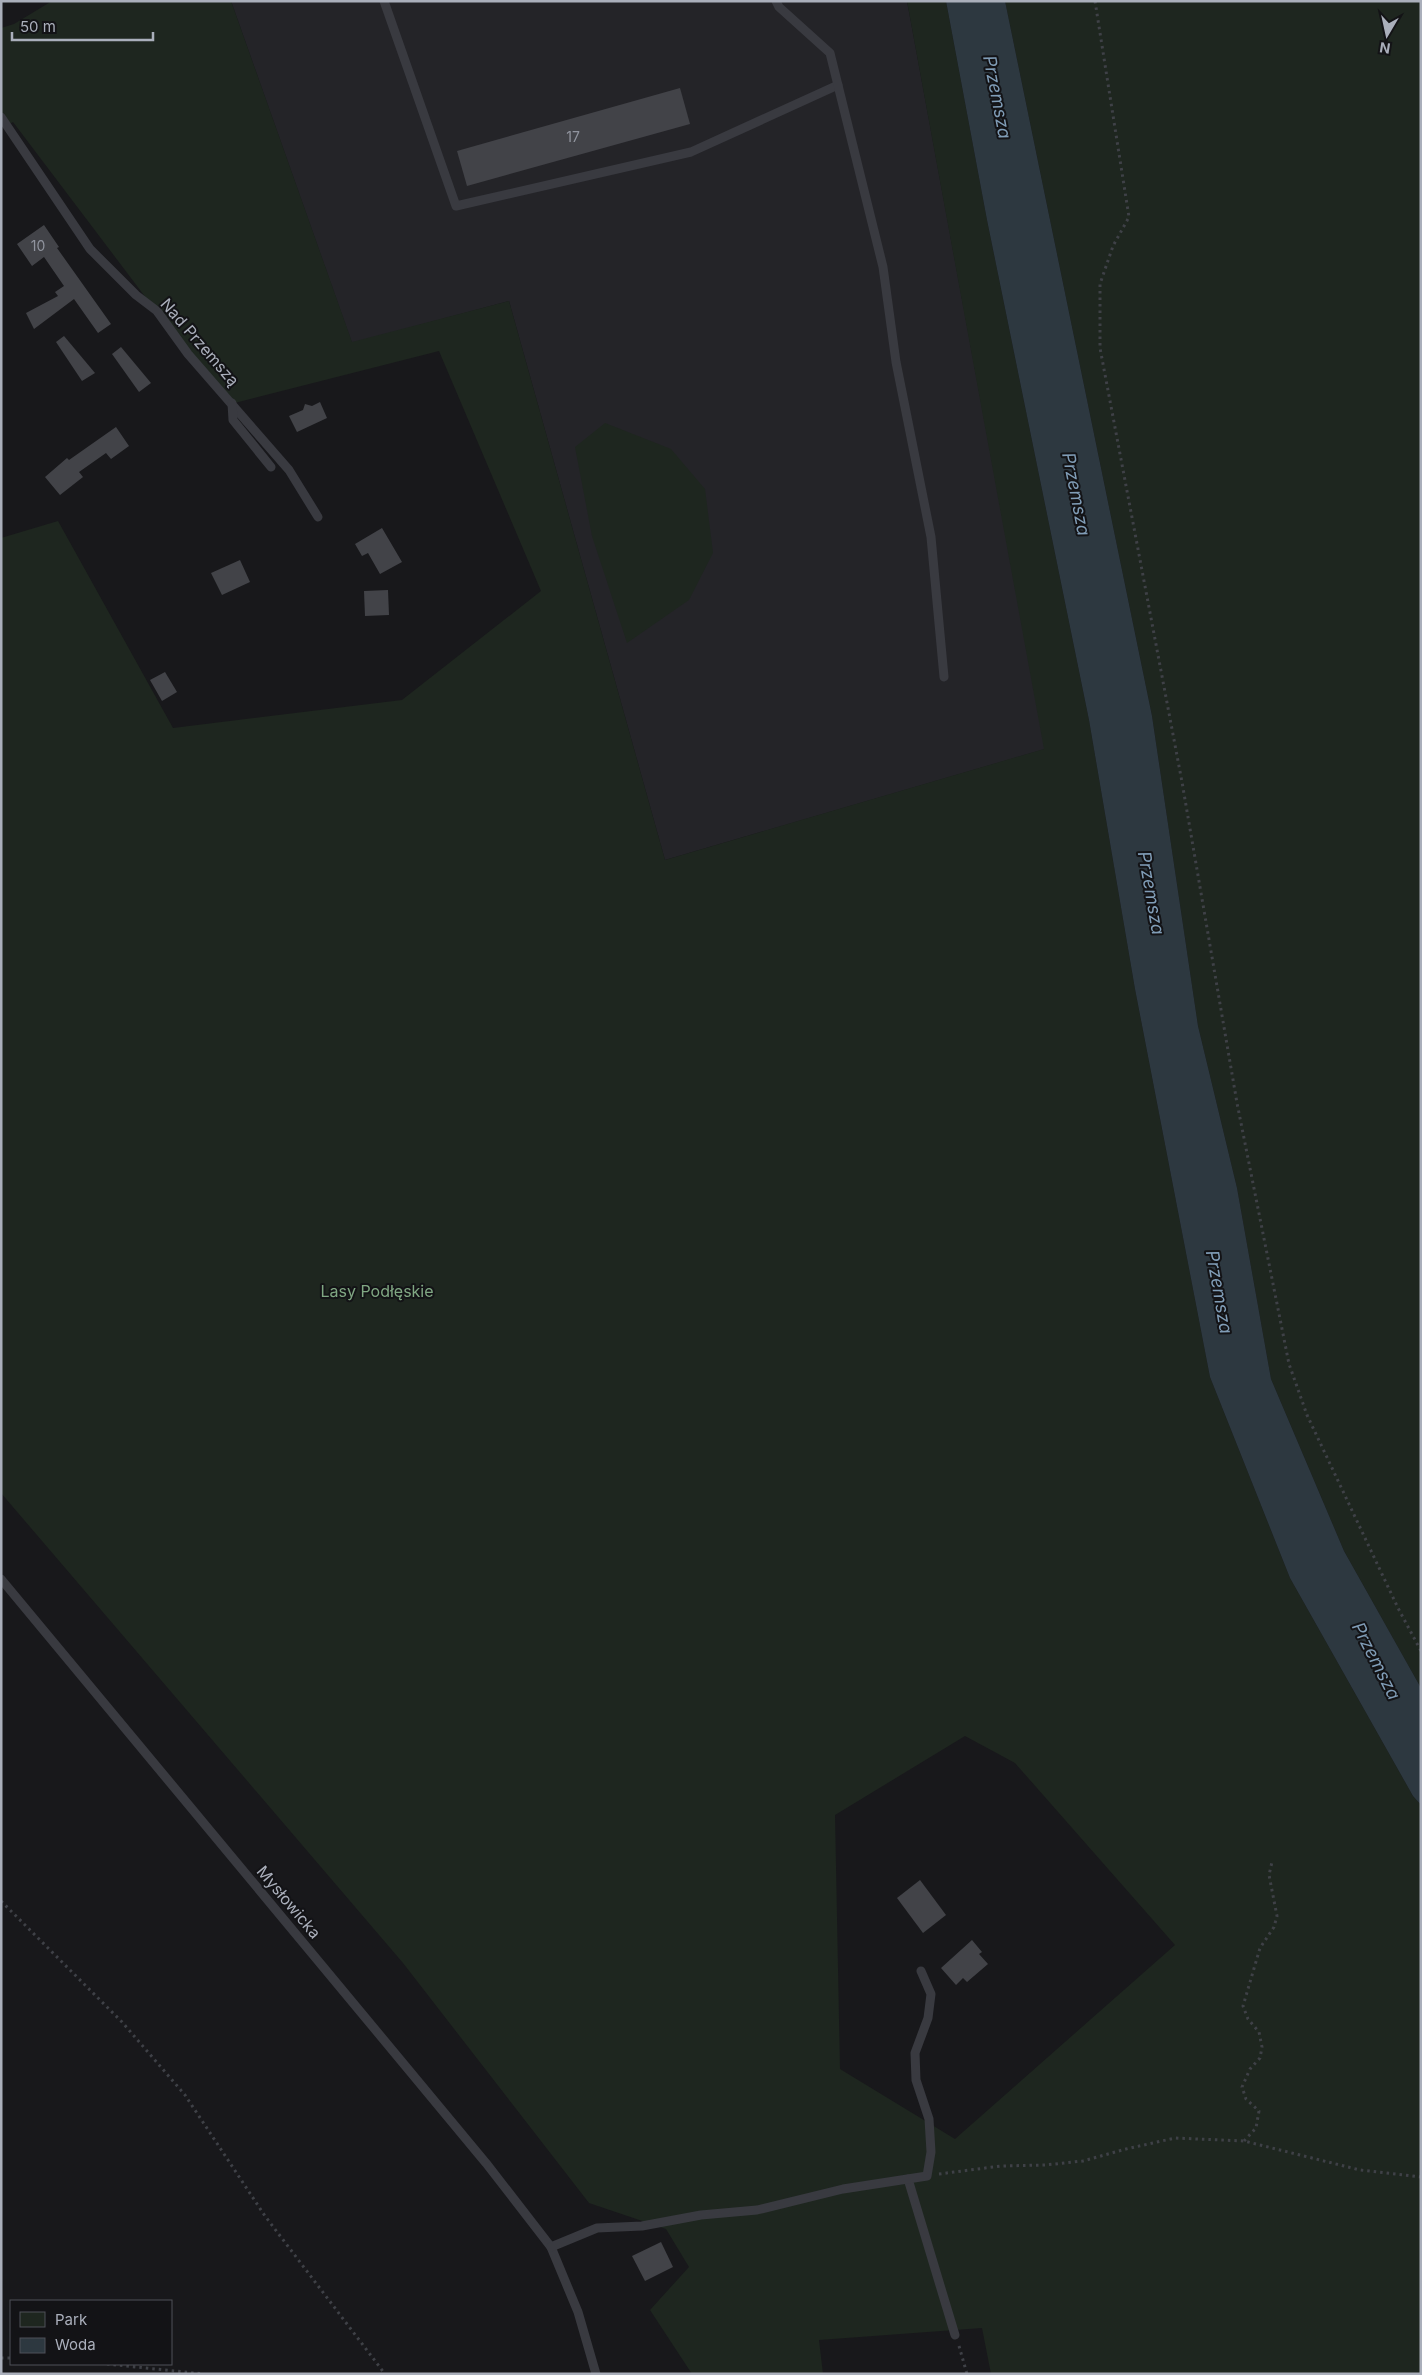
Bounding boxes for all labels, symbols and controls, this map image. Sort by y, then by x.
scale bar [12,10,154,42]
north arrow [1362,10,1412,60]
text: 50 m [20,17,56,36]
text: N [1378,39,1391,58]
water label: Przemsza [979,54,1016,140]
house number: 17 [566,128,580,145]
house number: 10 [31,237,45,254]
street label: Nad Przemszą [156,294,244,390]
water label: Przemsza [1058,451,1095,537]
water label: Przemsza [1134,850,1169,936]
water label: Przemsza [1202,1249,1237,1335]
park label: Lasy Podłęskie [320,1281,434,1301]
water label: Przemsza [1348,1618,1405,1703]
street label: Mysłowicka [253,1861,325,1943]
legend [10,2300,172,2365]
text: Park [55,2310,88,2329]
text: Woda [55,2335,96,2354]

